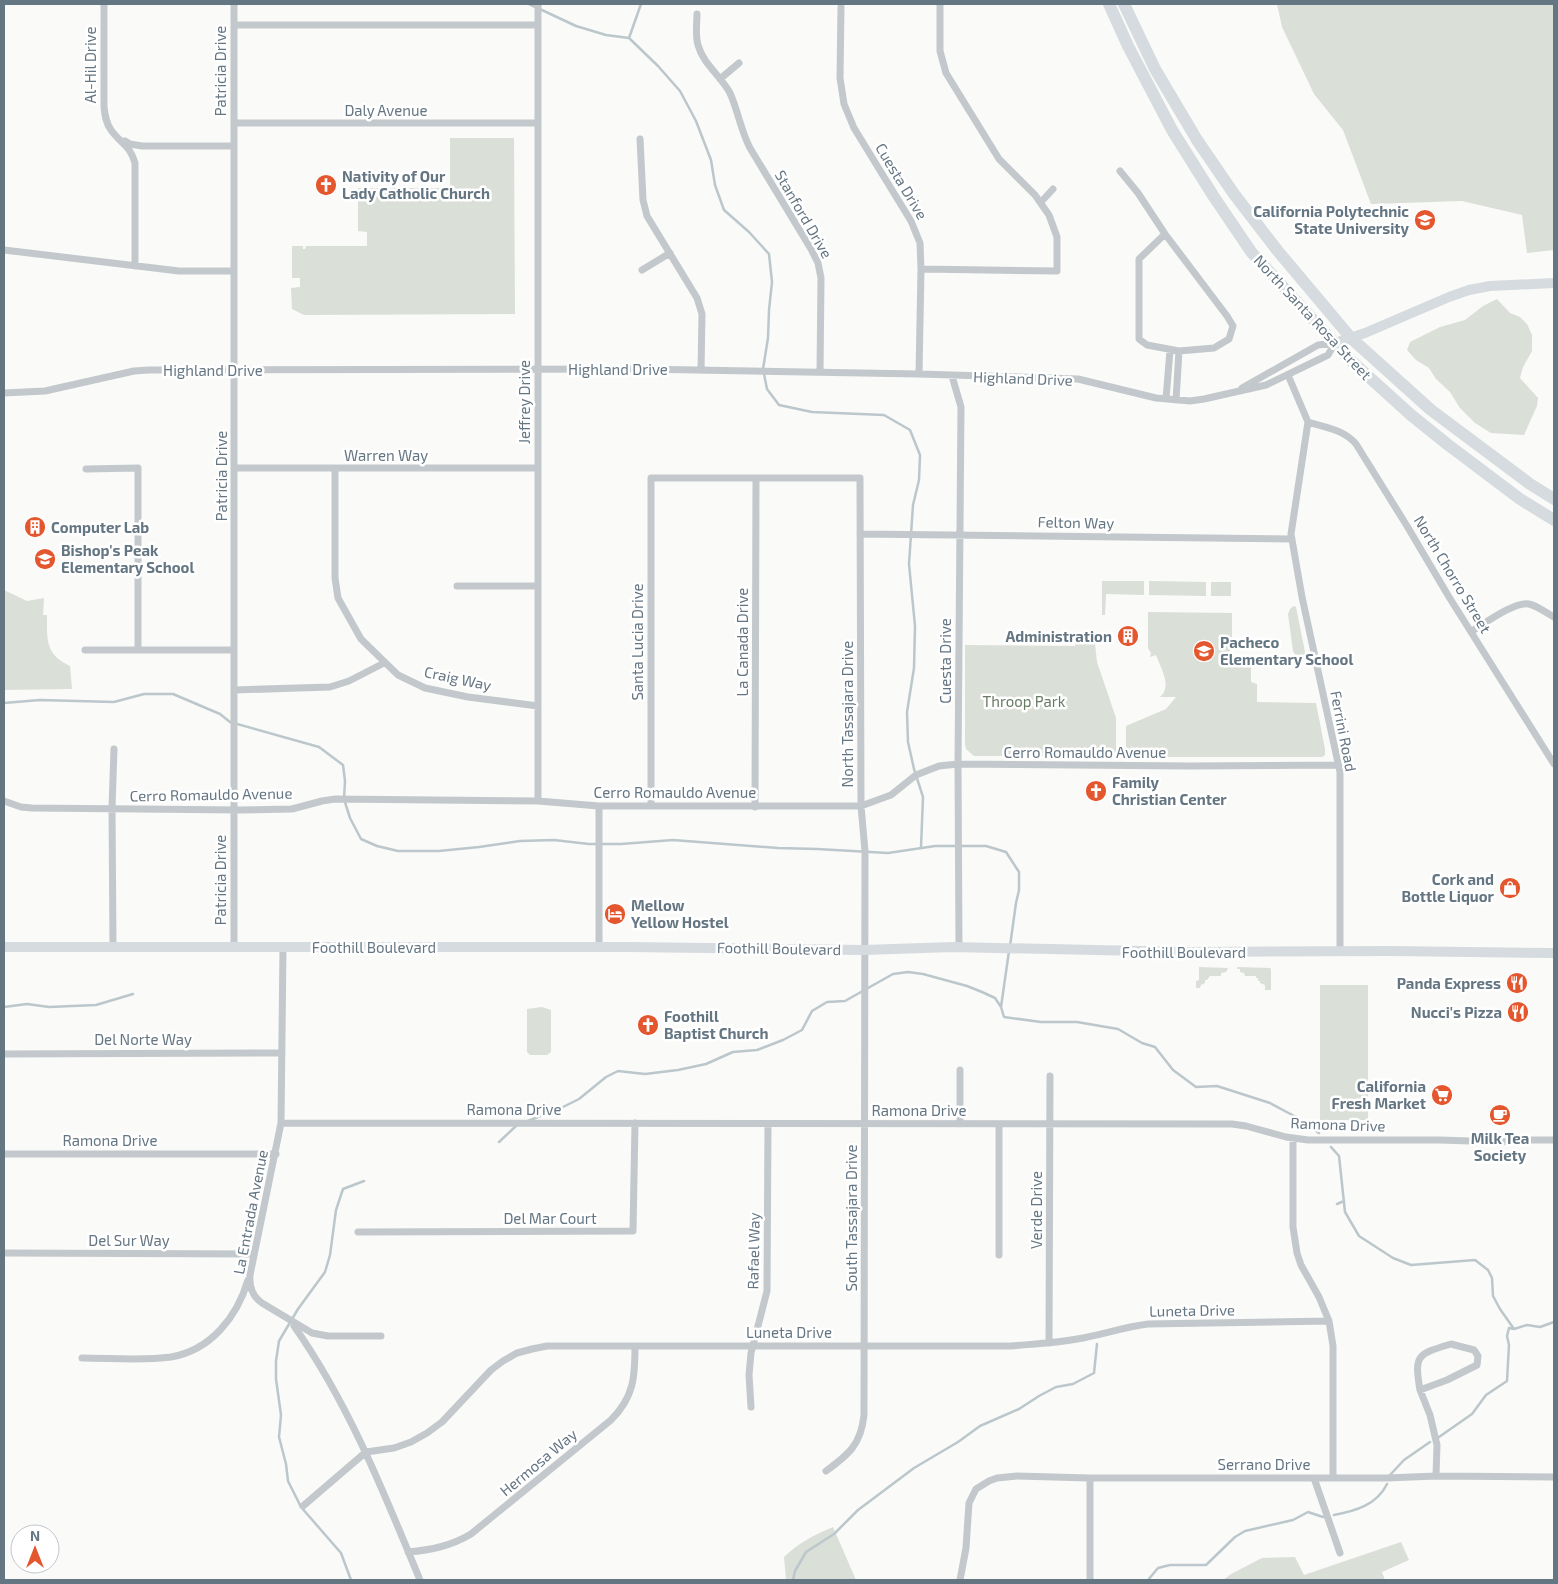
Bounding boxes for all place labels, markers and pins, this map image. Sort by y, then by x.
place label: Nativity of Our Lady Catholic Church [342,167,490,203]
church icon: Nativity of Our Lady Catholic Church [314,173,338,197]
place label: California Polytechnic State University [1253,202,1409,238]
school or university icon: California Polytechnic State University [1413,208,1437,232]
building icon: Computer Lab [23,515,47,539]
place label: Computer Lab [51,518,149,536]
place label: Bishop's Peak Elementary School [61,541,194,577]
school or university icon: Bishop's Peak Elementary School [33,547,57,571]
building icon: Administration [1116,624,1140,648]
place label: Administration [1006,627,1112,645]
place label: Pacheco Elementary School [1220,633,1353,669]
school or university icon: Pacheco Elementary School [1192,639,1216,663]
place label: Family Christian Center [1112,773,1227,808]
church icon: Family Christian Center [1084,779,1108,803]
place label: Cork and Bottle Liquor [1401,870,1495,905]
shop icon: Cork and Bottle Liquor [1498,876,1522,900]
place label: Mellow Yellow Hostel [631,896,729,931]
hotel icon: Mellow Yellow Hostel [603,902,627,926]
restaurant icon: Panda Express [1505,971,1529,995]
place label: Panda Express [1397,974,1501,992]
restaurant icon: Nucci's Pizza [1506,1000,1530,1024]
place label: Nucci's Pizza [1411,1003,1502,1021]
place label: Foothill Baptist Church [664,1007,768,1042]
church icon: Foothill Baptist Church [636,1013,660,1037]
place label: California Fresh Market [1331,1077,1426,1112]
supermarket icon: California Fresh Market [1430,1083,1454,1107]
cafe icon: Milk Tea Society [1488,1103,1512,1127]
place label: Milk Tea Society [1471,1129,1529,1165]

